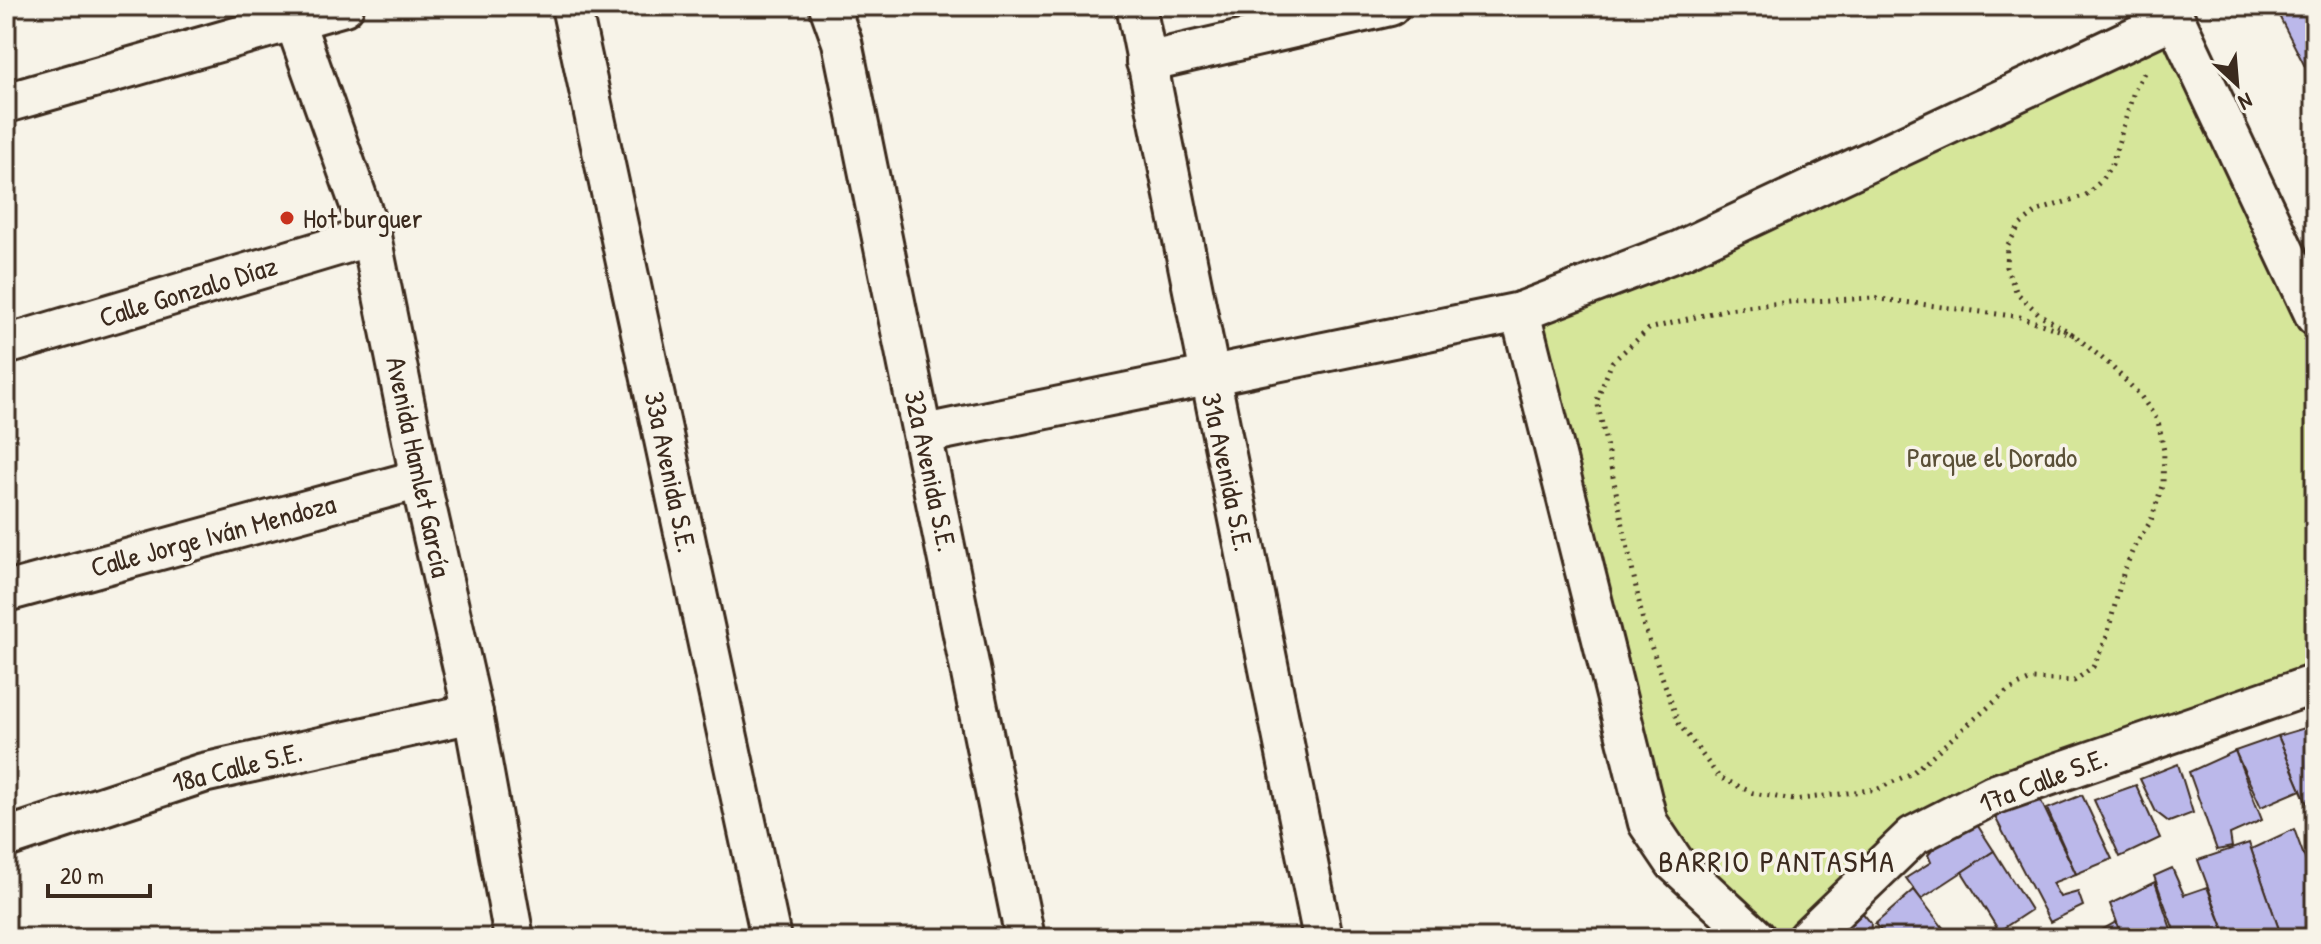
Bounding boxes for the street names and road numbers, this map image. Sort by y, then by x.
street label: Calle Gonzalo Díaz [94,246,282,336]
street label: Avenida Hamlet García [377,353,461,581]
street label: 32a Avenida S.E. [895,387,967,555]
street label: 33a Avenida S.E. [635,388,707,556]
street label: 31a Avenida S.E. [1193,389,1263,555]
street label: Calle Jorge Iván Mendoza [86,484,340,586]
street label: 18a Calle S.E. [168,732,306,802]
street label: 17a Calle S.E. [1973,738,2113,822]

